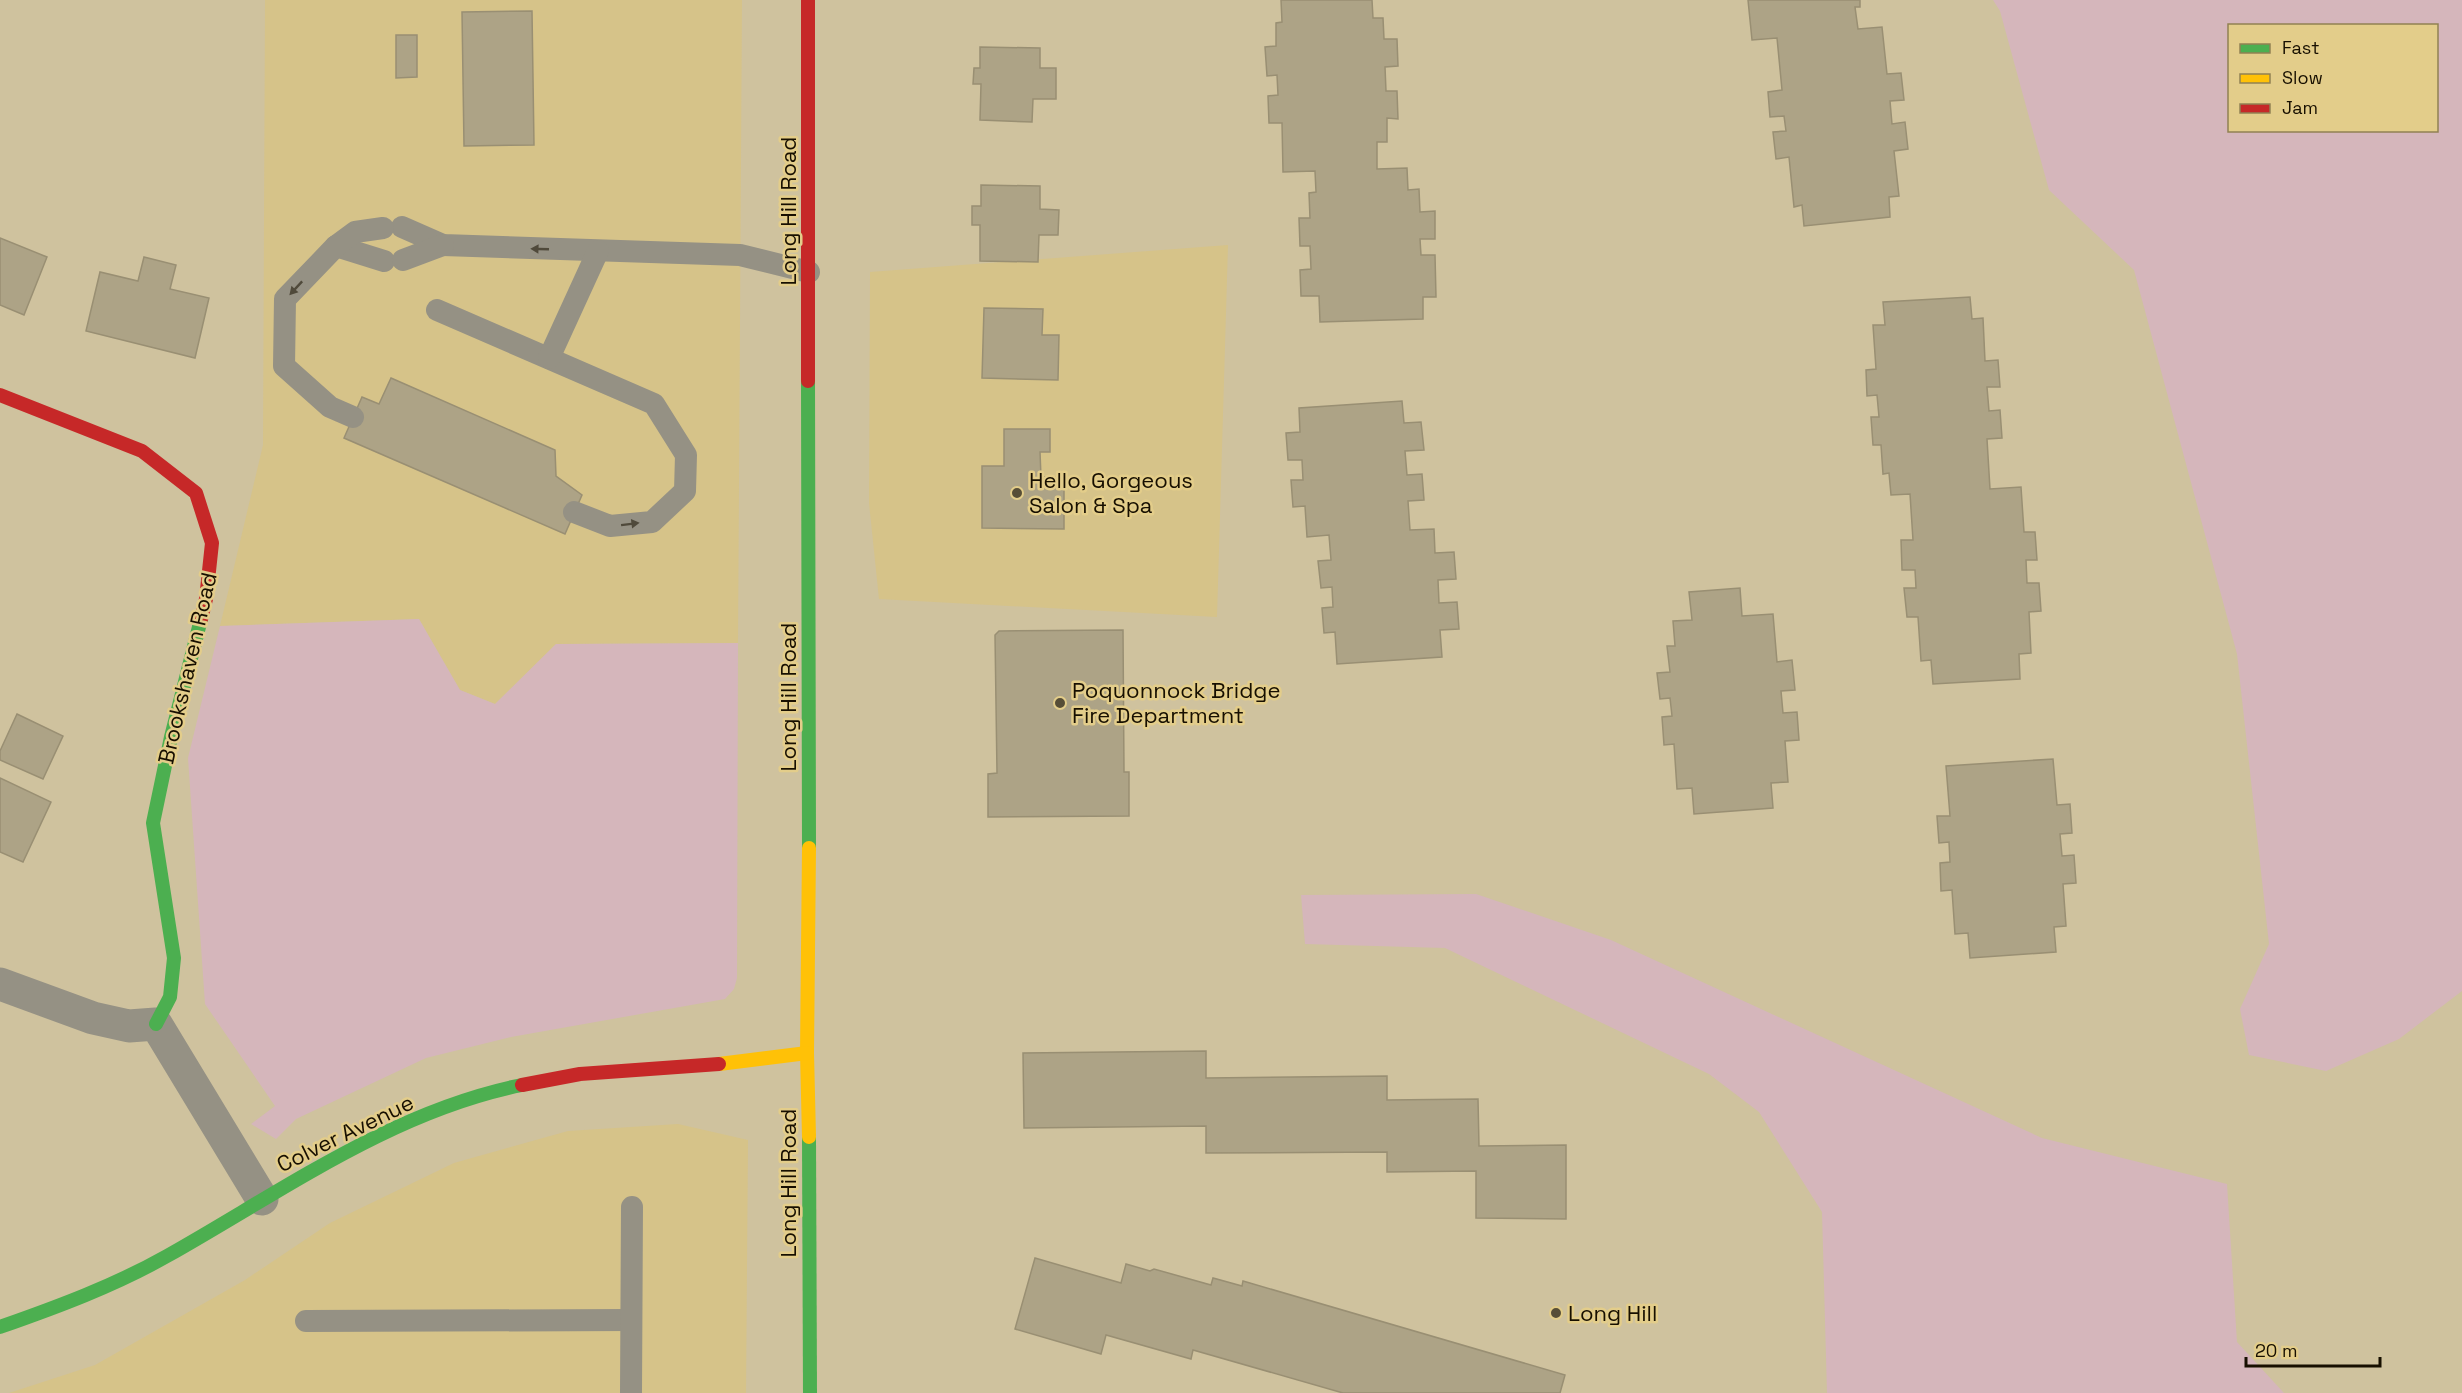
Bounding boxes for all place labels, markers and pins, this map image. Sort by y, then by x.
place label: Hello, Gorgeous Salon & Spa [1029,466,1193,519]
marker: Hello, Gorgeous Salon & Spa [1010,486,1024,500]
place label: Poquonnock Bridge Fire Department [1072,676,1280,729]
marker: Poquonnock Bridge Fire Department [1053,696,1067,710]
place label: Long Hill [1568,1299,1657,1327]
marker: Long Hill [1549,1306,1563,1320]

